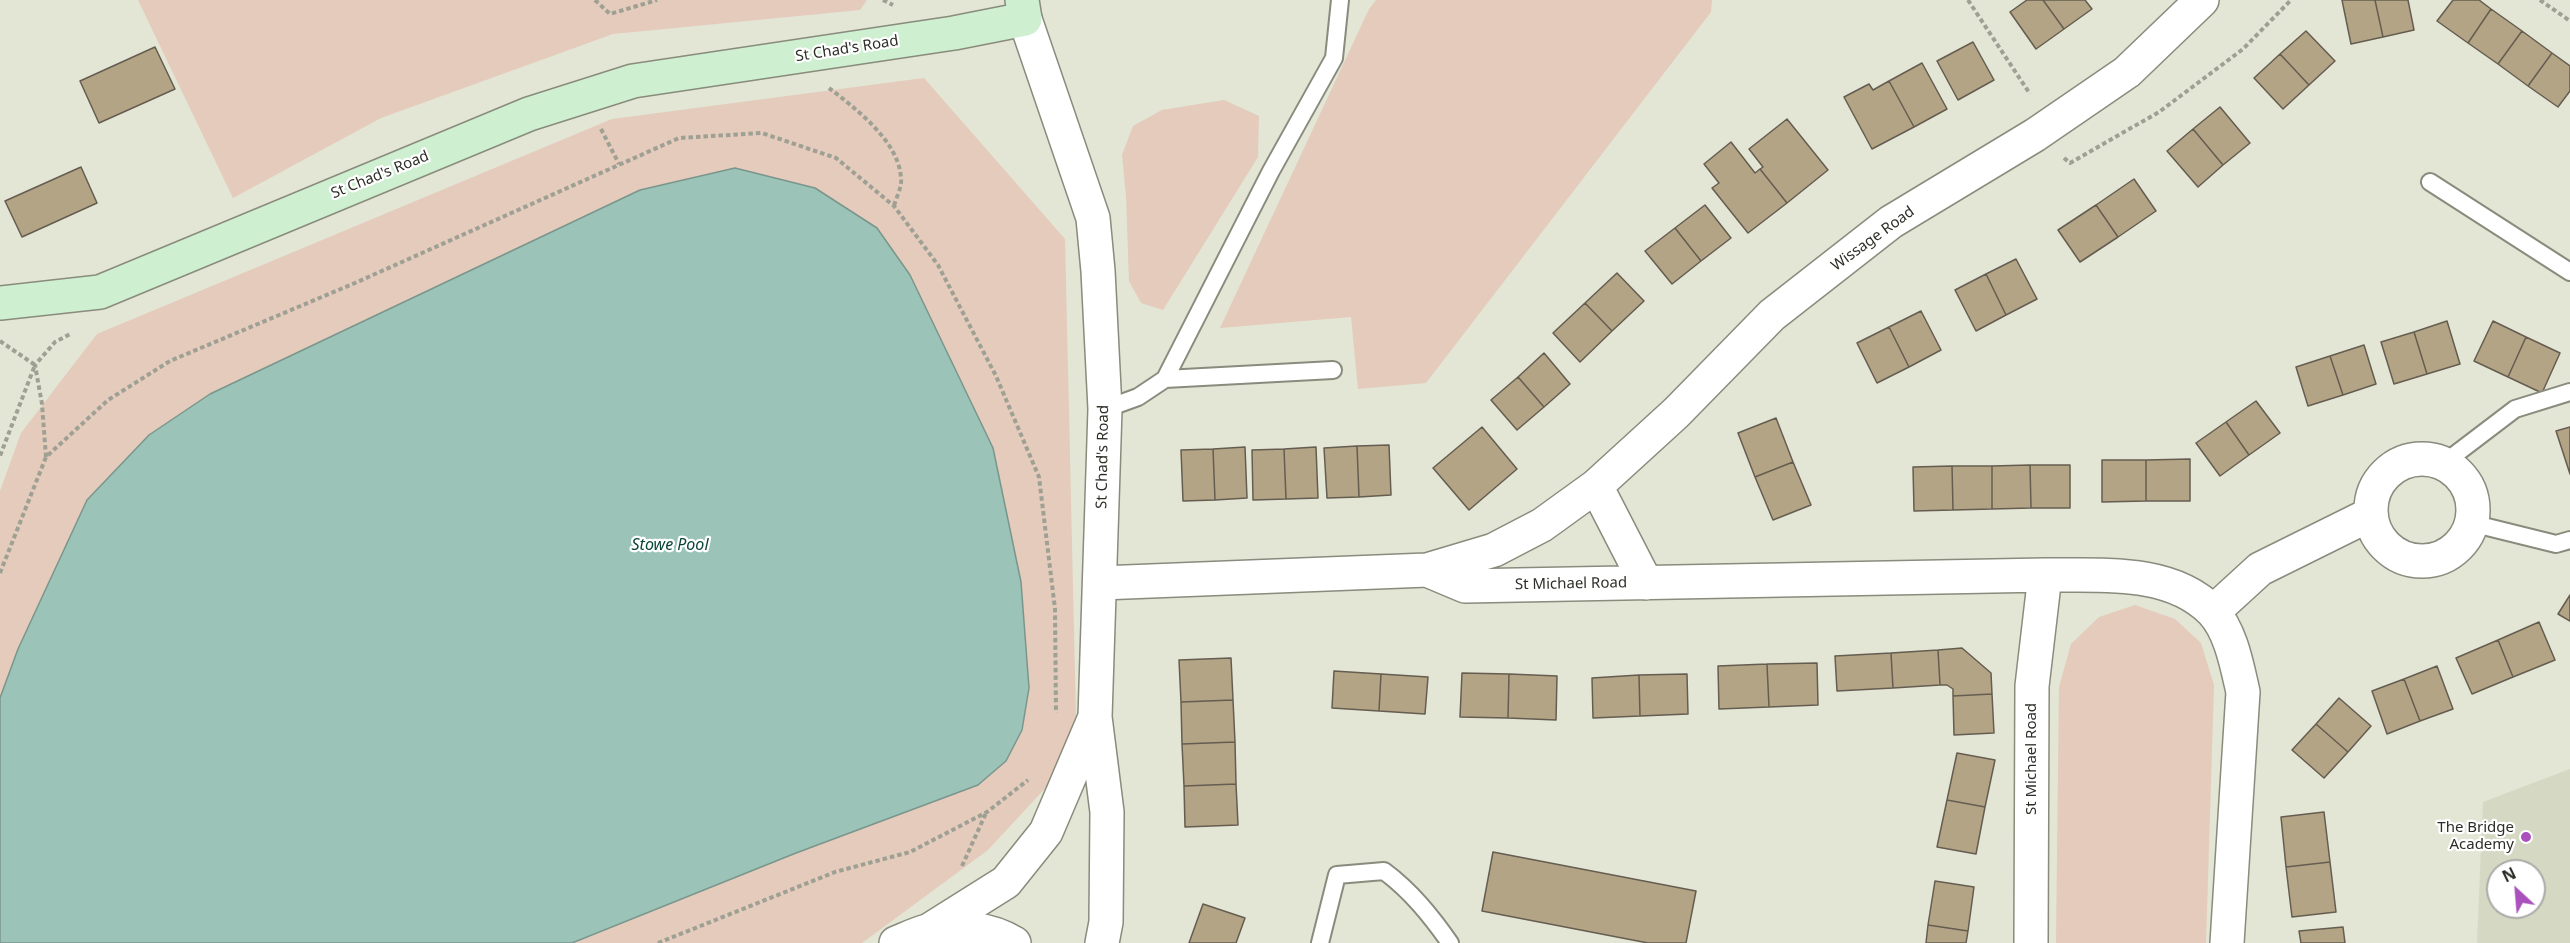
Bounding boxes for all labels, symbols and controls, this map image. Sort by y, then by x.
street label: St Chad's Road [794,32,900,66]
street label: St Chad's Road [328,147,432,203]
street label: Wissage Road [1828,203,1918,275]
street label: St Chad's Road [1093,405,1113,509]
water label: Stowe Pool [631,535,709,555]
street label: St Michael Road [1515,574,1627,594]
street label: St Michael Road [2023,703,2041,815]
place label: The Bridge Academy [2437,819,2514,854]
marker: The Bridge Academy [2519,830,2533,844]
north arrow [2486,859,2546,919]
text: N [2498,862,2520,887]

